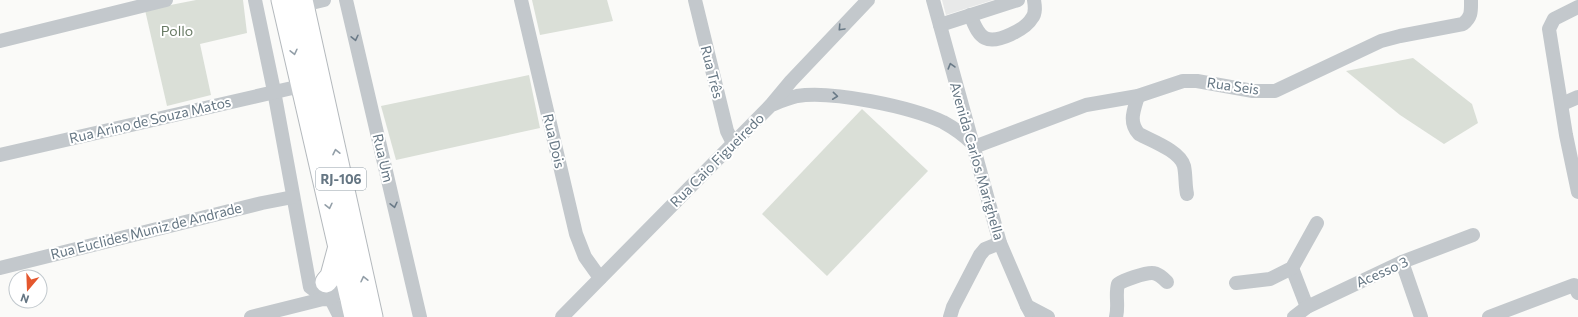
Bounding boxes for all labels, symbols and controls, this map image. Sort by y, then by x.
park label: Pollo [161,22,193,39]
one-way arrow [838,23,846,31]
one-way arrow [350,35,358,41]
street label: Rua Três [698,44,727,100]
one-way arrow [289,48,297,55]
one-way arrow [947,63,956,70]
street label: Rua Seis [1206,73,1260,98]
street label: Avenida Carlos Marighella [947,80,1008,242]
one-way arrow [832,92,838,101]
street label: Rua Arino de Souza Matos [67,93,232,146]
street label: Rua Caio Figueiredo [666,109,767,210]
street label: Rua Dois [540,112,569,170]
street label: Rua Um [370,132,397,184]
one-way arrow [332,149,340,155]
road number: RJ-106 [316,168,366,190]
street label: Rua Euclides Muniz de Andrade [49,199,243,263]
one-way arrow [390,202,398,209]
one-way arrow [324,203,332,209]
street label: Acesso 3 [1353,253,1411,291]
north arrow [8,269,48,309]
one-way arrow [360,276,369,283]
text: N [19,291,31,306]

